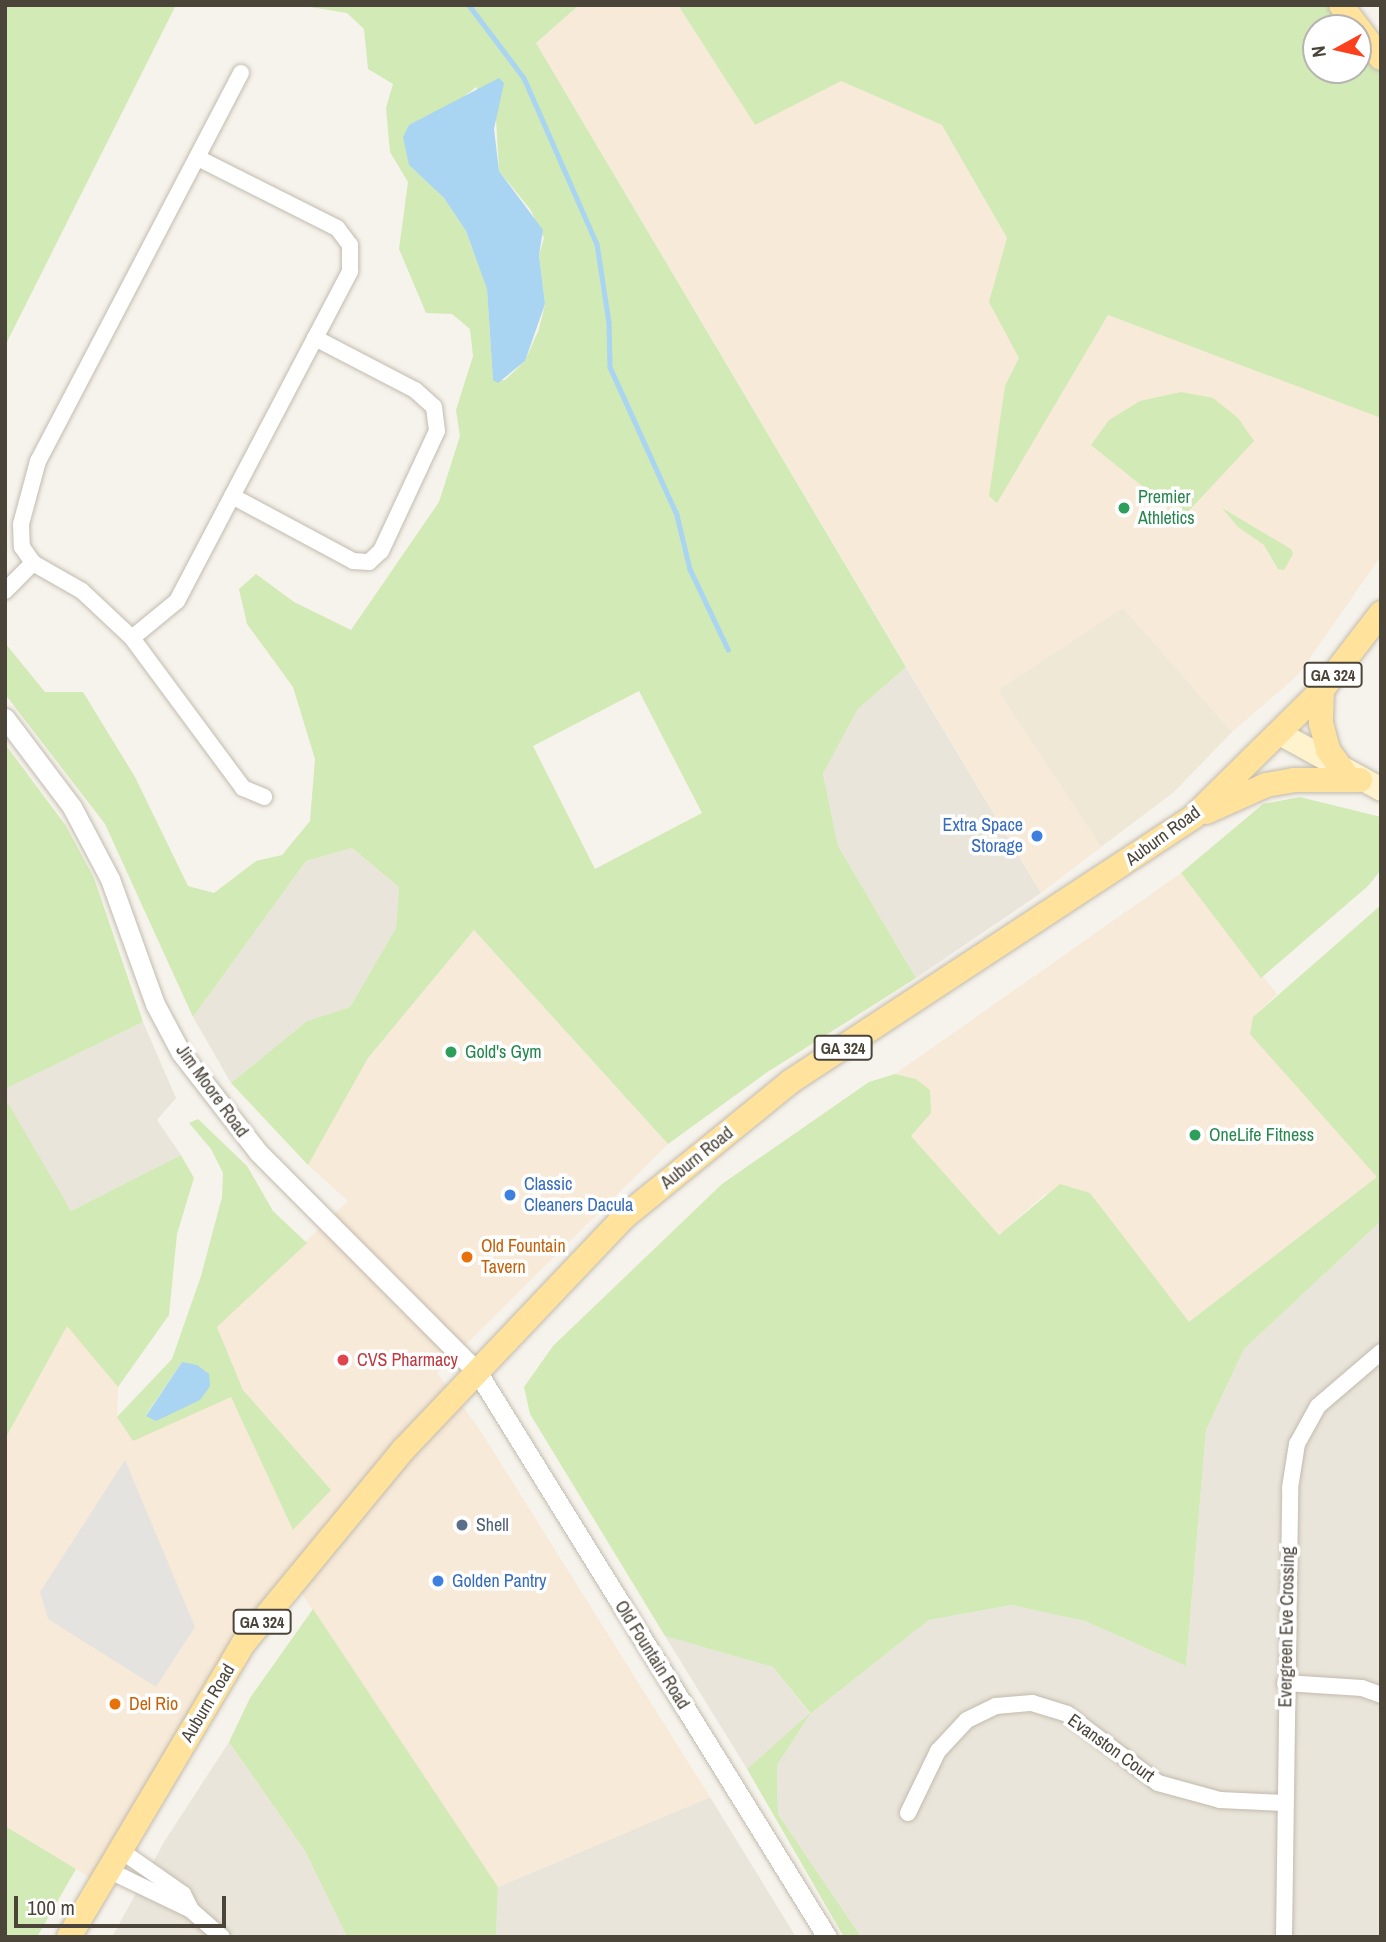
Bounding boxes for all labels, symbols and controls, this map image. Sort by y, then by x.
north arrow [1302,14,1372,84]
text: N [1305,44,1332,59]
place label: Premier Athletics [1138,487,1195,530]
marker: Premier Athletics [1116,500,1132,516]
road number: GA 324 [1303,662,1363,688]
street label: Auburn Road [1121,802,1205,870]
place label: Extra Space Storage [943,815,1023,858]
marker: Extra Space Storage [1029,828,1045,844]
road number: GA 324 [813,1036,873,1060]
street label: Jim Moore Road [171,1041,253,1141]
place label: Gold's Gym [465,1041,542,1063]
marker: Gold's Gym [443,1044,459,1060]
street label: Auburn Road [656,1122,738,1194]
place label: OneLife Fitness [1209,1124,1314,1146]
marker: OneLife Fitness [1187,1127,1203,1143]
place label: Classic Cleaners Dacula [524,1174,633,1216]
marker: Classic Cleaners Dacula [502,1187,518,1203]
place label: Old Fountain Tavern [481,1236,566,1278]
marker: Old Fountain Tavern [459,1249,475,1265]
place label: CVS Pharmacy [357,1349,458,1371]
marker: CVS Pharmacy [335,1352,351,1368]
place label: Shell [476,1514,509,1536]
marker: Shell [454,1517,470,1533]
street label: Evergreen Eve Crossing [1275,1546,1299,1708]
place label: Golden Pantry [452,1570,546,1592]
marker: Golden Pantry [430,1573,446,1589]
street label: Old Fountain Road [610,1597,694,1713]
road number: GA 324 [232,1610,292,1634]
street label: Auburn Road [176,1660,240,1746]
place label: Del Rio [129,1693,178,1715]
marker: Del Rio [107,1696,123,1712]
street label: Evanston Court [1063,1709,1159,1787]
scale bar [18,1882,229,1926]
text: 100 m [27,1893,75,1922]

